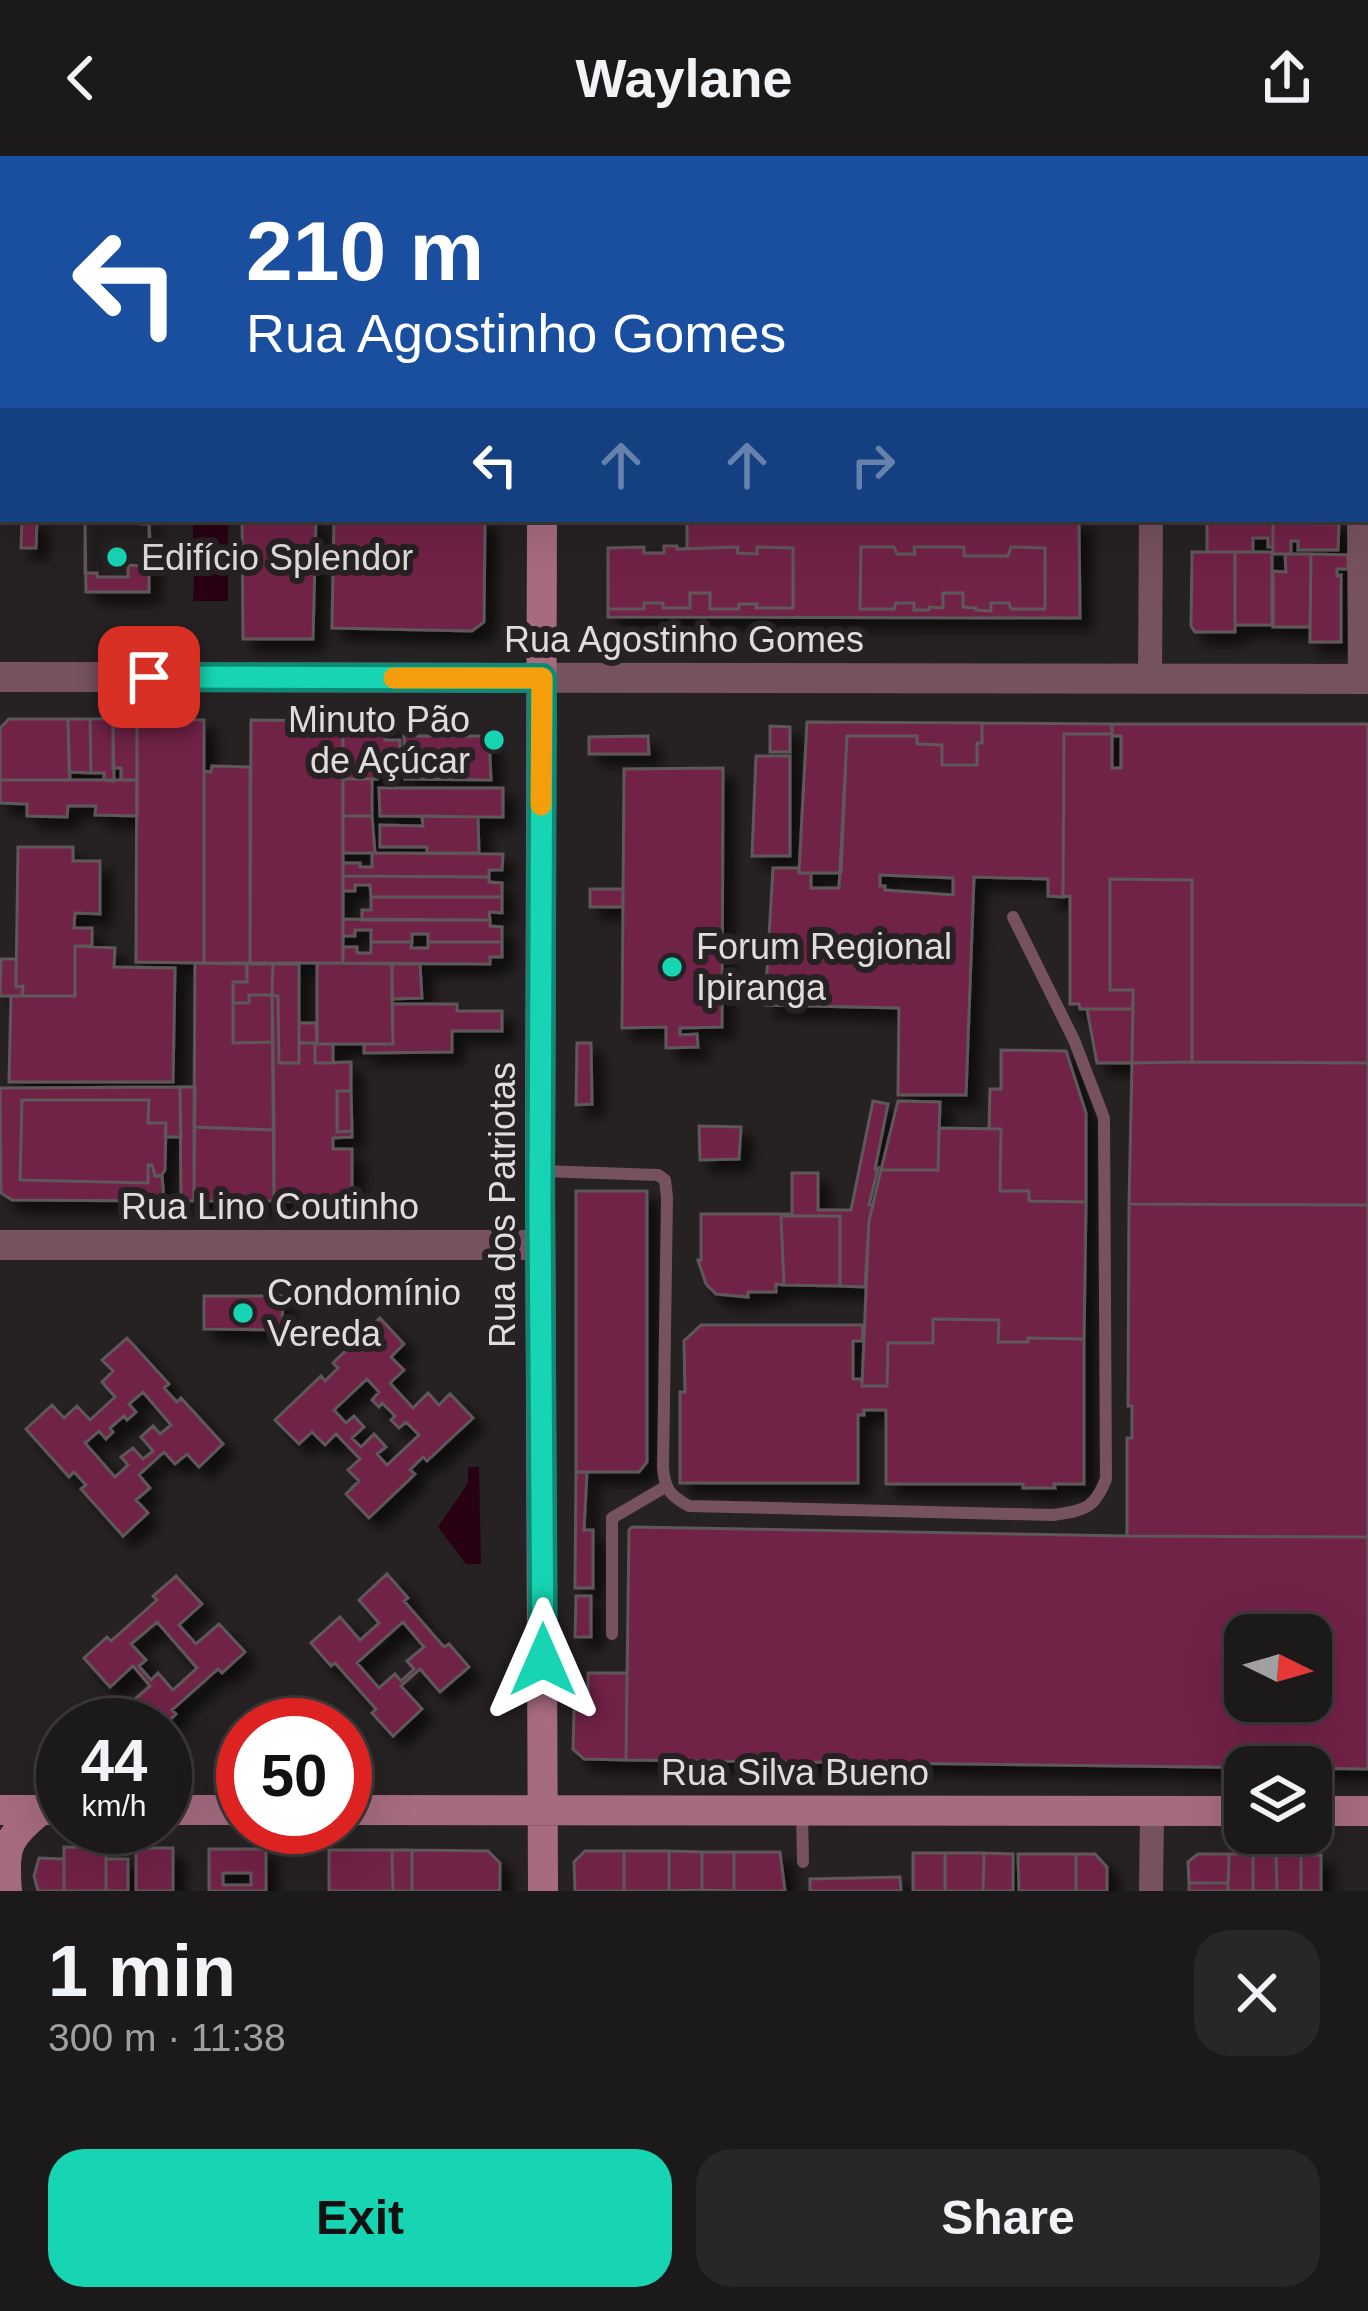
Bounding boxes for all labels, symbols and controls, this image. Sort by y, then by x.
icon: back [48,45,114,111]
icon: share [1254,45,1320,111]
text: Waylane [575,48,793,108]
icon: left [48,204,204,360]
text: 210 m [246,204,484,298]
text: Rua Agostinho Gomes [246,303,786,363]
icon: left [462,432,528,498]
icon: ahead [588,432,654,498]
icon: ahead [714,432,780,498]
icon: right [840,432,906,498]
place label: Edifício Splendor [141,537,413,578]
marker: Edifício Splendor [104,544,130,570]
street label: Rua Agostinho Gomes [504,619,864,660]
pin [98,626,200,728]
icon: arrive [116,644,182,710]
place label: Minuto Pão de Açúcar [288,699,470,781]
marker: Minuto Pão de Açúcar [481,727,507,753]
place label: Forum Regional Ipiranga [696,926,952,1008]
marker: Forum Regional Ipiranga [659,954,685,980]
street label: Rua dos Patriotas [482,1062,523,1348]
street label: Rua Lino Coutinho [121,1186,419,1227]
place label: Condomínio Vereda [267,1272,461,1354]
marker: Condomínio Vereda [230,1300,256,1326]
position arrow [480,1597,606,1723]
north arrow [1224,1614,1332,1722]
map controls [1224,1614,1332,1854]
speed limit sign: 50 [216,1698,372,1854]
text: 44 [81,1727,147,1794]
button: layers [1224,1746,1332,1854]
street label: Rua Silva Bueno [661,1752,929,1793]
text: km/h [81,1789,147,1822]
button: close [1194,1930,1320,2056]
text: 1 min [48,1931,236,2011]
text: 300 m · 11:38 [48,2016,286,2059]
button: Exit [48,2149,672,2287]
button: Share [696,2149,1320,2287]

